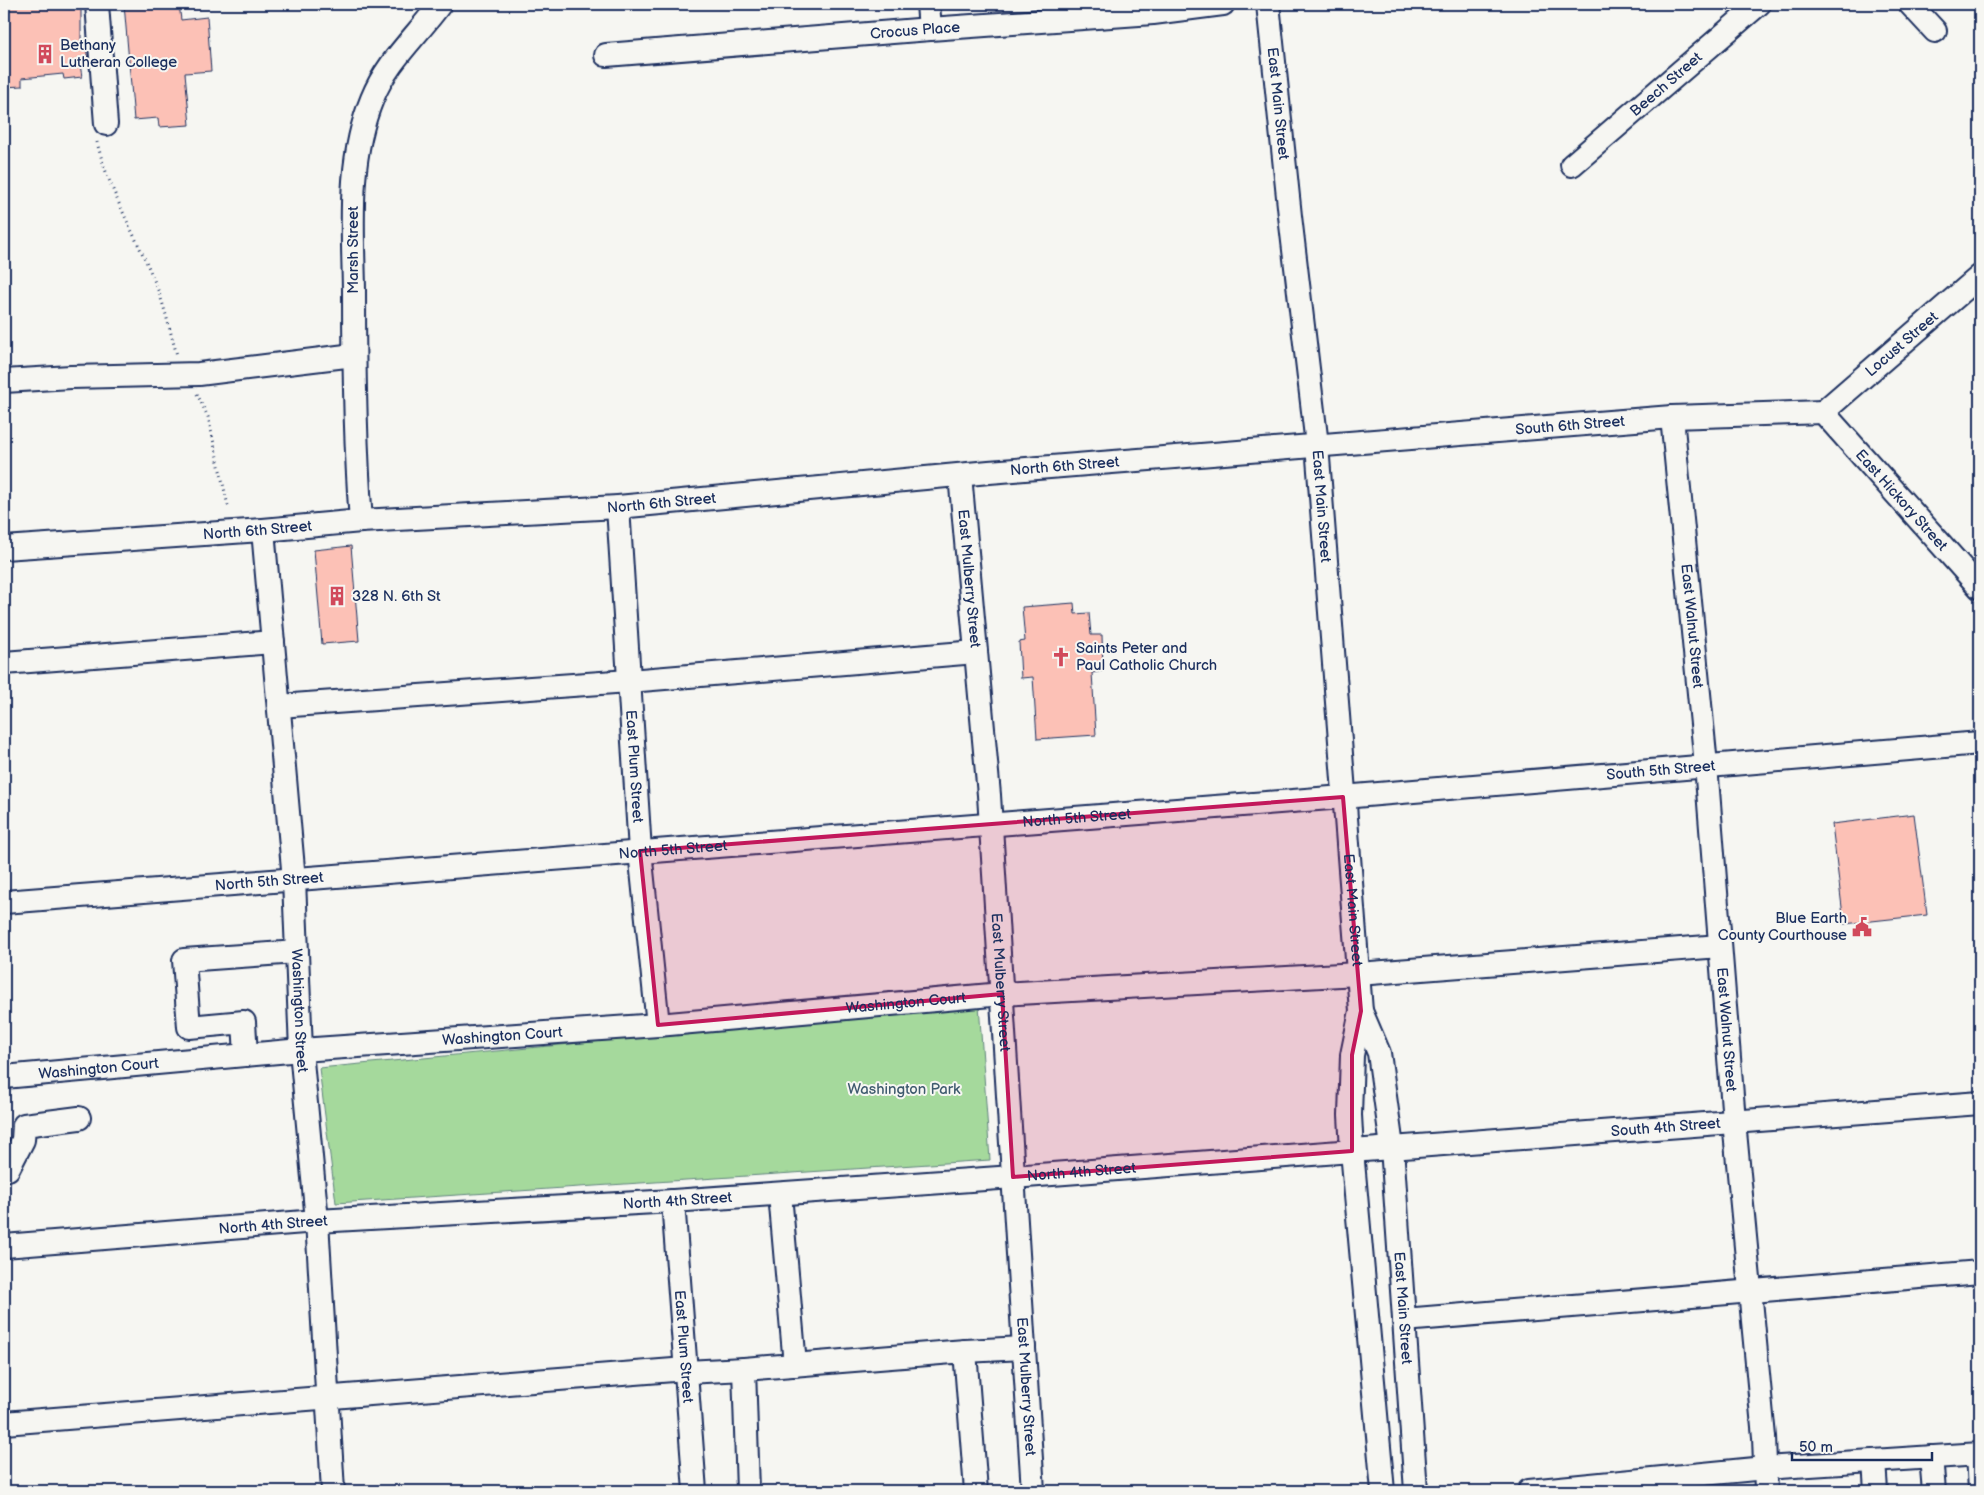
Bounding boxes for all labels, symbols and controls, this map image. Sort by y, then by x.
street label: Crocus Place [869,17,961,43]
place label: Bethany Lutheran College [60,36,177,72]
building icon: Bethany Lutheran College [34,43,56,65]
street label: East Main Street [1263,46,1294,161]
street label: Beech Street [1626,47,1706,120]
street label: Marsh Street [344,206,363,294]
street label: Locust Street [1861,307,1942,381]
street label: South 6th Street [1515,411,1626,439]
street label: East Hickory Street [1851,445,1952,555]
street label: East Main Street [1308,449,1336,564]
street label: North 6th Street [1009,452,1120,480]
street label: North 6th Street [606,488,717,517]
street label: East Mulberry Street [954,509,985,649]
street label: North 6th Street [202,516,313,544]
street label: East Walnut Street [1677,563,1708,689]
building icon: 328 N. 6th St [326,585,348,607]
place label: 328 N. 6th St [352,587,441,606]
place label: Saints Peter and Paul Catholic Church [1076,639,1217,675]
church icon: Saints Peter and Paul Catholic Church [1050,646,1072,668]
street label: East Plum Street [622,709,648,824]
street label: South 5th Street [1605,756,1716,784]
street label: North 5th Street [1022,804,1132,832]
street label: North 5th Street [618,836,728,863]
street label: East Main Street [1339,853,1367,967]
street label: North 5th Street [214,867,325,895]
place label: Blue Earth County Courthouse [1718,909,1847,945]
street label: East Mulberry Street [987,912,1015,1053]
public building icon: Blue Earth County Courthouse [1851,916,1873,938]
street label: Washington Street [287,948,313,1074]
street label: East Walnut Street [1712,967,1741,1093]
street label: Washington Court [845,988,967,1018]
street label: Washington Court [442,1022,563,1050]
street label: Washington Court [38,1053,160,1083]
park label: Washington Park [848,1080,961,1099]
street label: South 4th Street [1610,1113,1722,1141]
street label: North 4th Street [1026,1158,1137,1185]
street label: North 4th Street [622,1187,733,1213]
street label: North 4th Street [218,1211,329,1238]
street label: East Main Street [1390,1251,1417,1365]
street label: East Plum Street [670,1289,698,1404]
street label: East Mulberry Street [1013,1317,1040,1457]
scale bar [1792,1430,1932,1462]
text: 50 m [1799,1438,1833,1457]

